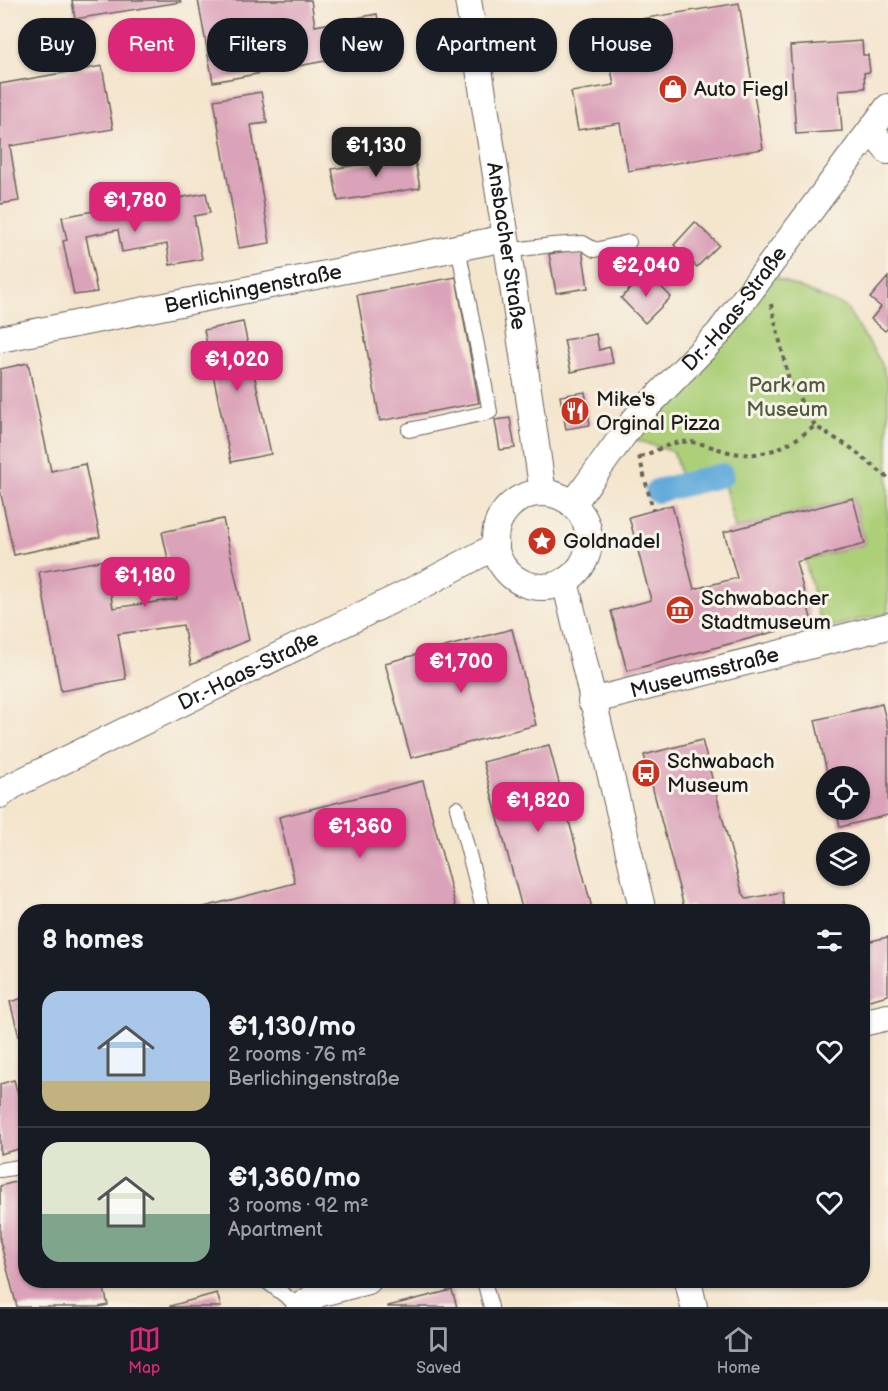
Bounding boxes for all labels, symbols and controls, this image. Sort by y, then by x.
chip: Buy [18,18,96,72]
chip: Rent [108,18,195,72]
chip: Filters [207,18,308,72]
chip: New [320,18,404,72]
chip: Apartment [416,18,557,72]
chip: House [569,18,673,72]
shop icon: Auto Fiegl [657,73,689,105]
place label: Auto Fiegl [694,77,788,102]
pin: €1,130 [327,127,425,178]
text: €1,130 [346,134,406,158]
street label: Ansbacher Straße [482,160,532,331]
pin: €1,780 [86,182,184,233]
text: €1,780 [103,189,167,213]
street label: Dr.-Haas-Straße [677,241,792,376]
pin: €2,040 [597,247,695,298]
text: €2,040 [612,254,680,278]
street label: Berlichingenstraße [162,259,344,318]
pin: €1,020 [188,341,286,392]
text: €1,020 [205,348,269,372]
park label: Park am Museum [746,373,828,422]
place label: Mike's Orginal Pizza [596,387,720,436]
restaurant icon: Mike's Orginal Pizza [559,395,591,427]
place icon: Goldnadel [526,525,558,557]
place label: Goldnadel [563,529,660,554]
pin: €1,180 [96,557,194,608]
text: €1,180 [115,564,175,588]
place label: Schwabacher Stadtmuseum [701,586,831,635]
museum icon: Schwabacher Stadtmuseum [664,594,696,626]
street label: Dr.-Haas-Straße [174,626,323,715]
street label: Museumsstraße [628,642,781,703]
pin: €1,700 [412,643,510,694]
text: €1,700 [429,650,493,674]
place label: Schwabach Museum [667,749,775,798]
bus stop icon: Schwabach Museum [630,757,662,789]
map controls [816,766,870,886]
button: locate [816,766,870,820]
pin: €1,820 [489,782,587,833]
text: €1,820 [506,789,570,813]
pin: €1,360 [311,808,409,859]
text: €1,360 [328,815,392,839]
button: layers [816,832,870,886]
icon: filters [813,924,846,957]
text: 8 homes [42,925,144,956]
text: €1,130/mo [228,1012,356,1043]
icon: home [90,1015,162,1087]
icon: heart [813,1035,846,1068]
text: 2 rooms · 76 m² [228,1043,366,1067]
text: Berlichingenstraße [228,1067,400,1091]
text: €1,360/mo [228,1163,361,1194]
icon: home [90,1166,162,1238]
icon: heart [813,1186,846,1219]
text: 3 rooms · 92 m² [228,1194,369,1218]
text: Apartment [228,1218,323,1242]
tab: Map [128,1323,161,1378]
tab: Saved [416,1323,461,1378]
tab: Home [717,1323,760,1378]

